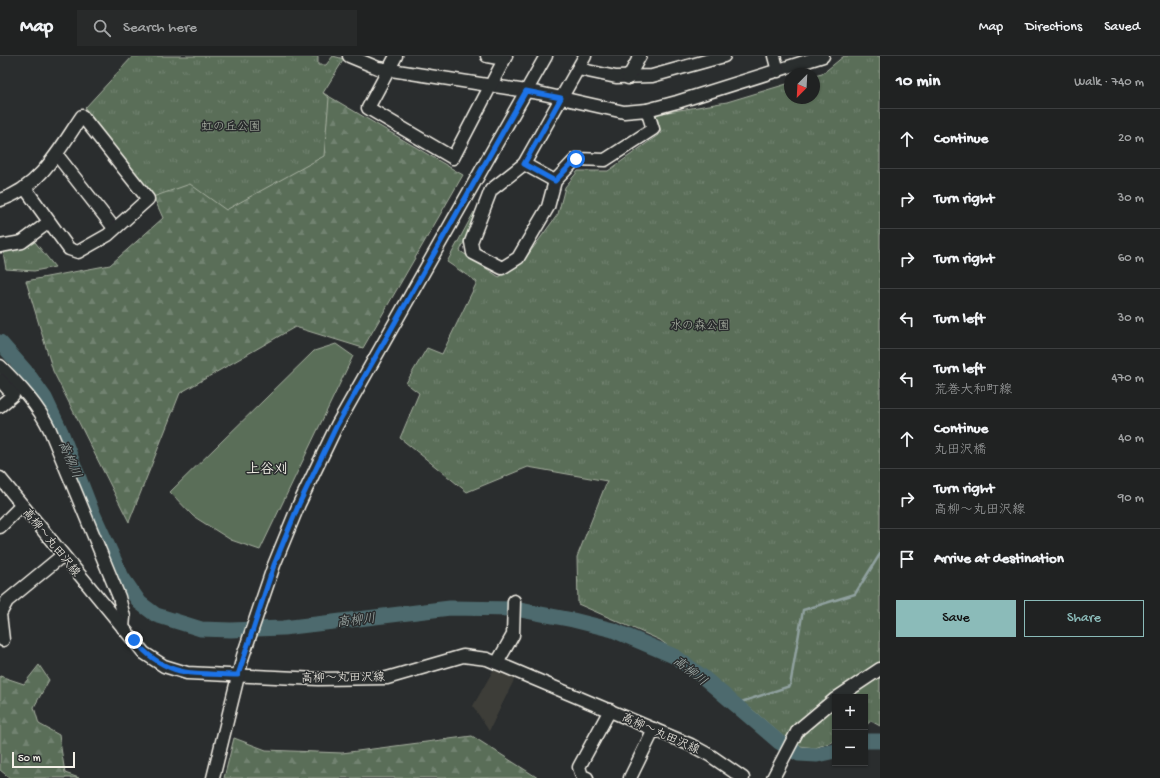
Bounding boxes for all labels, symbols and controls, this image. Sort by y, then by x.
search box [77,10,357,46]
text: Map [20,16,53,39]
icon: search [91,17,113,39]
text: Search here [123,19,197,37]
text: Map [979,19,1003,36]
text: Directions [1025,19,1082,36]
text: Saved [1104,19,1140,36]
north arrow [784,68,820,104]
text: 10 min [896,72,940,92]
text: Walk · 740 m [1074,75,1144,90]
park label: 虹の丘公園 [201,120,261,135]
icon: ahead [896,128,918,150]
text: Continue [934,130,988,148]
text: 20 m [1118,131,1144,146]
route start [567,150,585,168]
icon: right [896,188,918,210]
text: Turn right [934,190,994,208]
text: 30 m [1118,191,1144,206]
icon: right [896,248,918,270]
text: Turn right [934,250,994,268]
text: 60 m [1118,251,1144,266]
icon: left [896,308,918,330]
text: Turn left [934,310,985,328]
text: 30 m [1118,311,1144,326]
park label: 水の森公園 [670,319,730,334]
text: Turn left [934,360,985,378]
icon: left [896,368,918,390]
text: 470 m [1111,371,1144,386]
text: 荒巻大和町線 [934,383,1012,398]
text: Continue [934,420,988,438]
icon: ahead [896,428,918,450]
text: 40 m [1118,431,1144,446]
water label: 高柳川 [54,439,84,481]
text: 丸田沢橋 [934,443,986,458]
district label: 上谷刈 [246,461,288,479]
text: Turn right [934,480,994,498]
icon: right [896,488,918,510]
text: 90 m [1118,491,1144,506]
text: 高柳～丸田沢線 [934,503,1025,518]
street label: 高柳～丸田沢線 [19,506,83,580]
icon: arrive [896,548,918,570]
text: Arrive at destination [934,550,1064,568]
button: Save [896,600,1016,637]
button: Share [1024,600,1144,637]
water label: 高柳川 [336,611,377,631]
route end [125,631,143,649]
water label: 高柳川 [669,653,710,690]
street label: 高柳～丸田沢線 [301,670,385,687]
map controls [832,694,868,766]
button: + [832,694,868,730]
street label: 高柳～丸田沢線 [619,710,702,758]
button: − [832,730,868,766]
scale bar [12,750,75,769]
text: 50 m [18,753,40,765]

